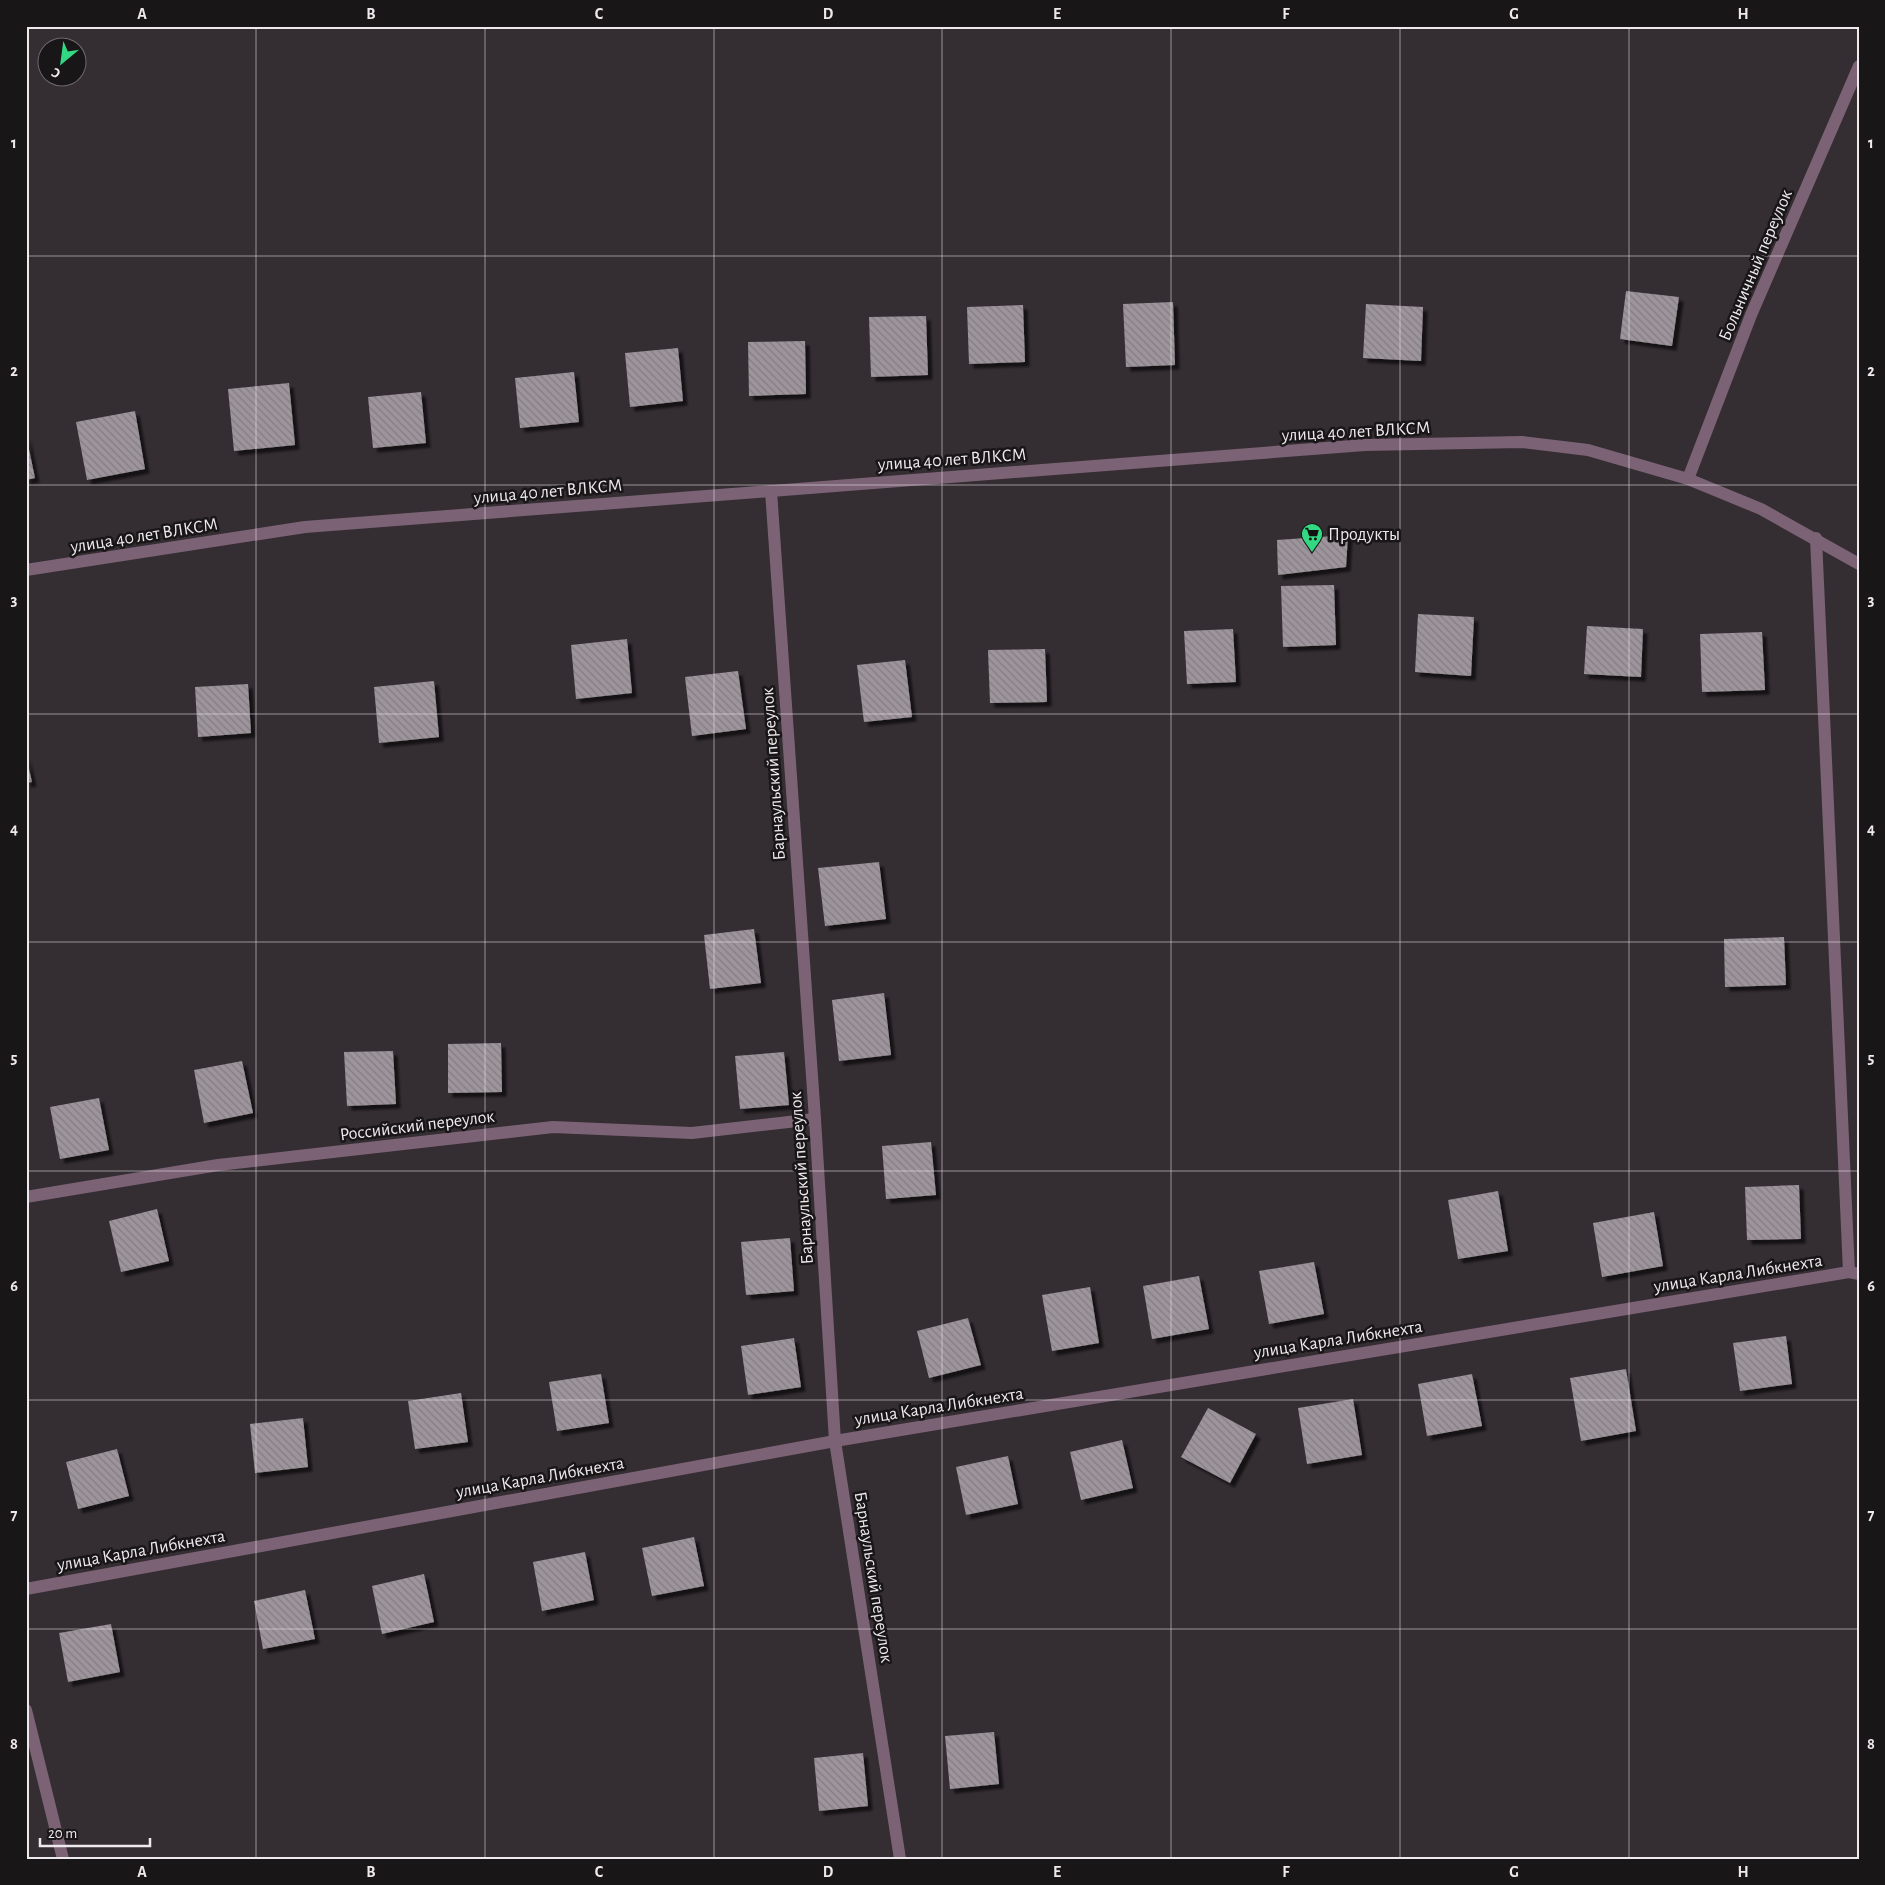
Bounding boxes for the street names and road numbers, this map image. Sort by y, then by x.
street label: Больничный переулок [1716,187,1796,344]
street label: улица 40 лет ВЛКСМ [1280,419,1431,445]
street label: улица 40 лет ВЛКСМ [876,446,1027,474]
street label: улица 40 лет ВЛКСМ [472,477,623,508]
street label: улица 40 лет ВЛКСМ [68,515,219,557]
street label: Барнаульский переулок [759,686,789,861]
street label: Барнаульский переулок [787,1090,817,1265]
street label: Российский переулок [339,1107,496,1144]
street label: улица Карла Либкнехта [1651,1251,1824,1296]
street label: улица Карла Либкнехта [1251,1317,1424,1362]
street label: улица Карла Либкнехта [852,1384,1025,1429]
street label: улица Карла Либкнехта [454,1453,626,1502]
street label: Барнаульский переулок [851,1490,896,1665]
street label: улица Карла Либкнехта [55,1526,227,1575]

